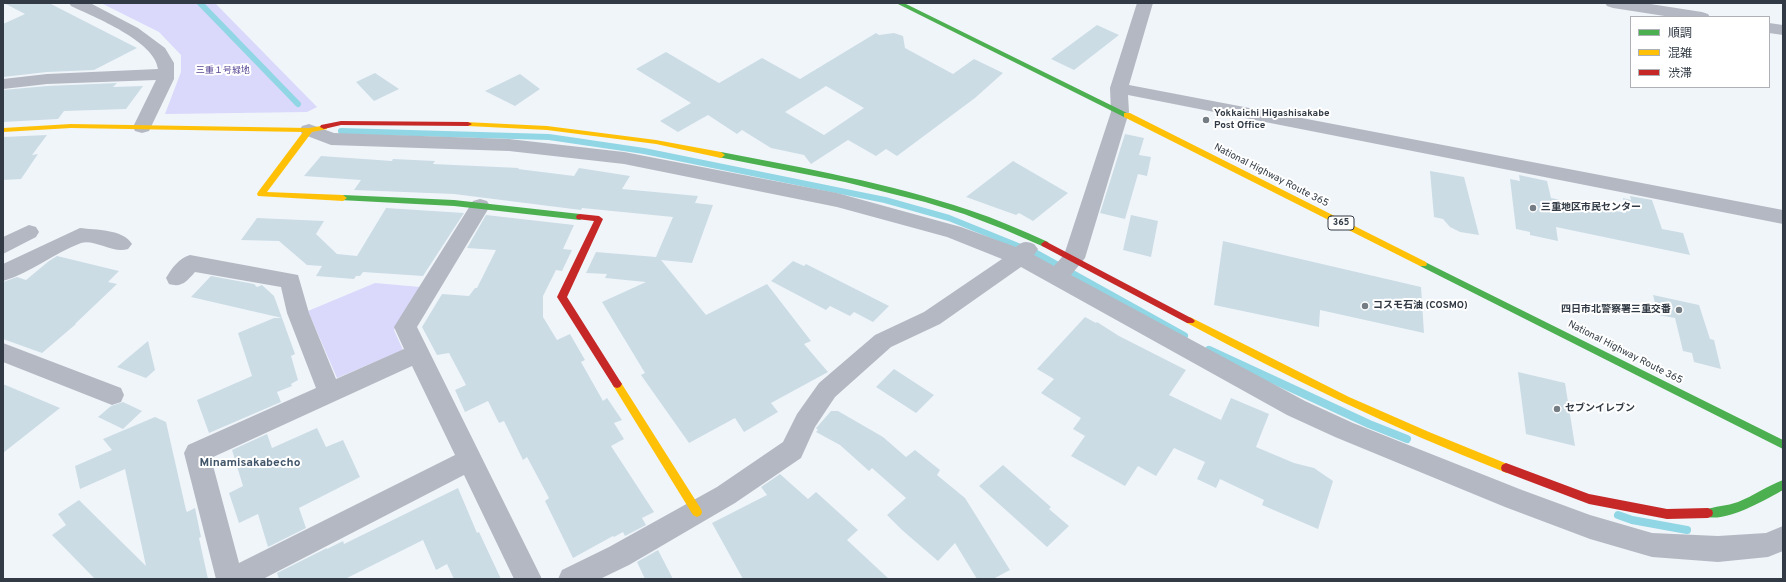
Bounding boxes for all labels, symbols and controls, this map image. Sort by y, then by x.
legend [1630,16,1770,88]
text: 順調 [1668,26,1692,42]
text: 混雑 [1668,46,1692,62]
park label: 三重１号緑地 [196,66,250,76]
text: 渋滞 [1668,66,1692,82]
place label: Yokkaichi Higashisakabe Post Office [1214,108,1330,132]
marker: Yokkaichi Higashisakabe Post Office [1201,115,1211,125]
street label: National Highway Route 365 [1212,142,1330,210]
place label: 三重地区市民センター [1541,202,1641,214]
marker: 三重地区市民センター [1528,203,1538,213]
road number: 365 [1328,216,1354,230]
place label: コスモ石油 (COSMO) [1373,300,1468,312]
marker: コスモ石油 (COSMO) [1360,301,1370,311]
place label: 四日市北警察署三重交番 [1561,304,1671,316]
marker: 四日市北警察署三重交番 [1674,305,1684,315]
street label: National Highway Route 365 [1566,319,1684,387]
place label: セブンイレブン [1565,403,1635,415]
marker: セブンイレブン [1552,404,1562,414]
district label: Minamisakabecho [200,457,300,471]

